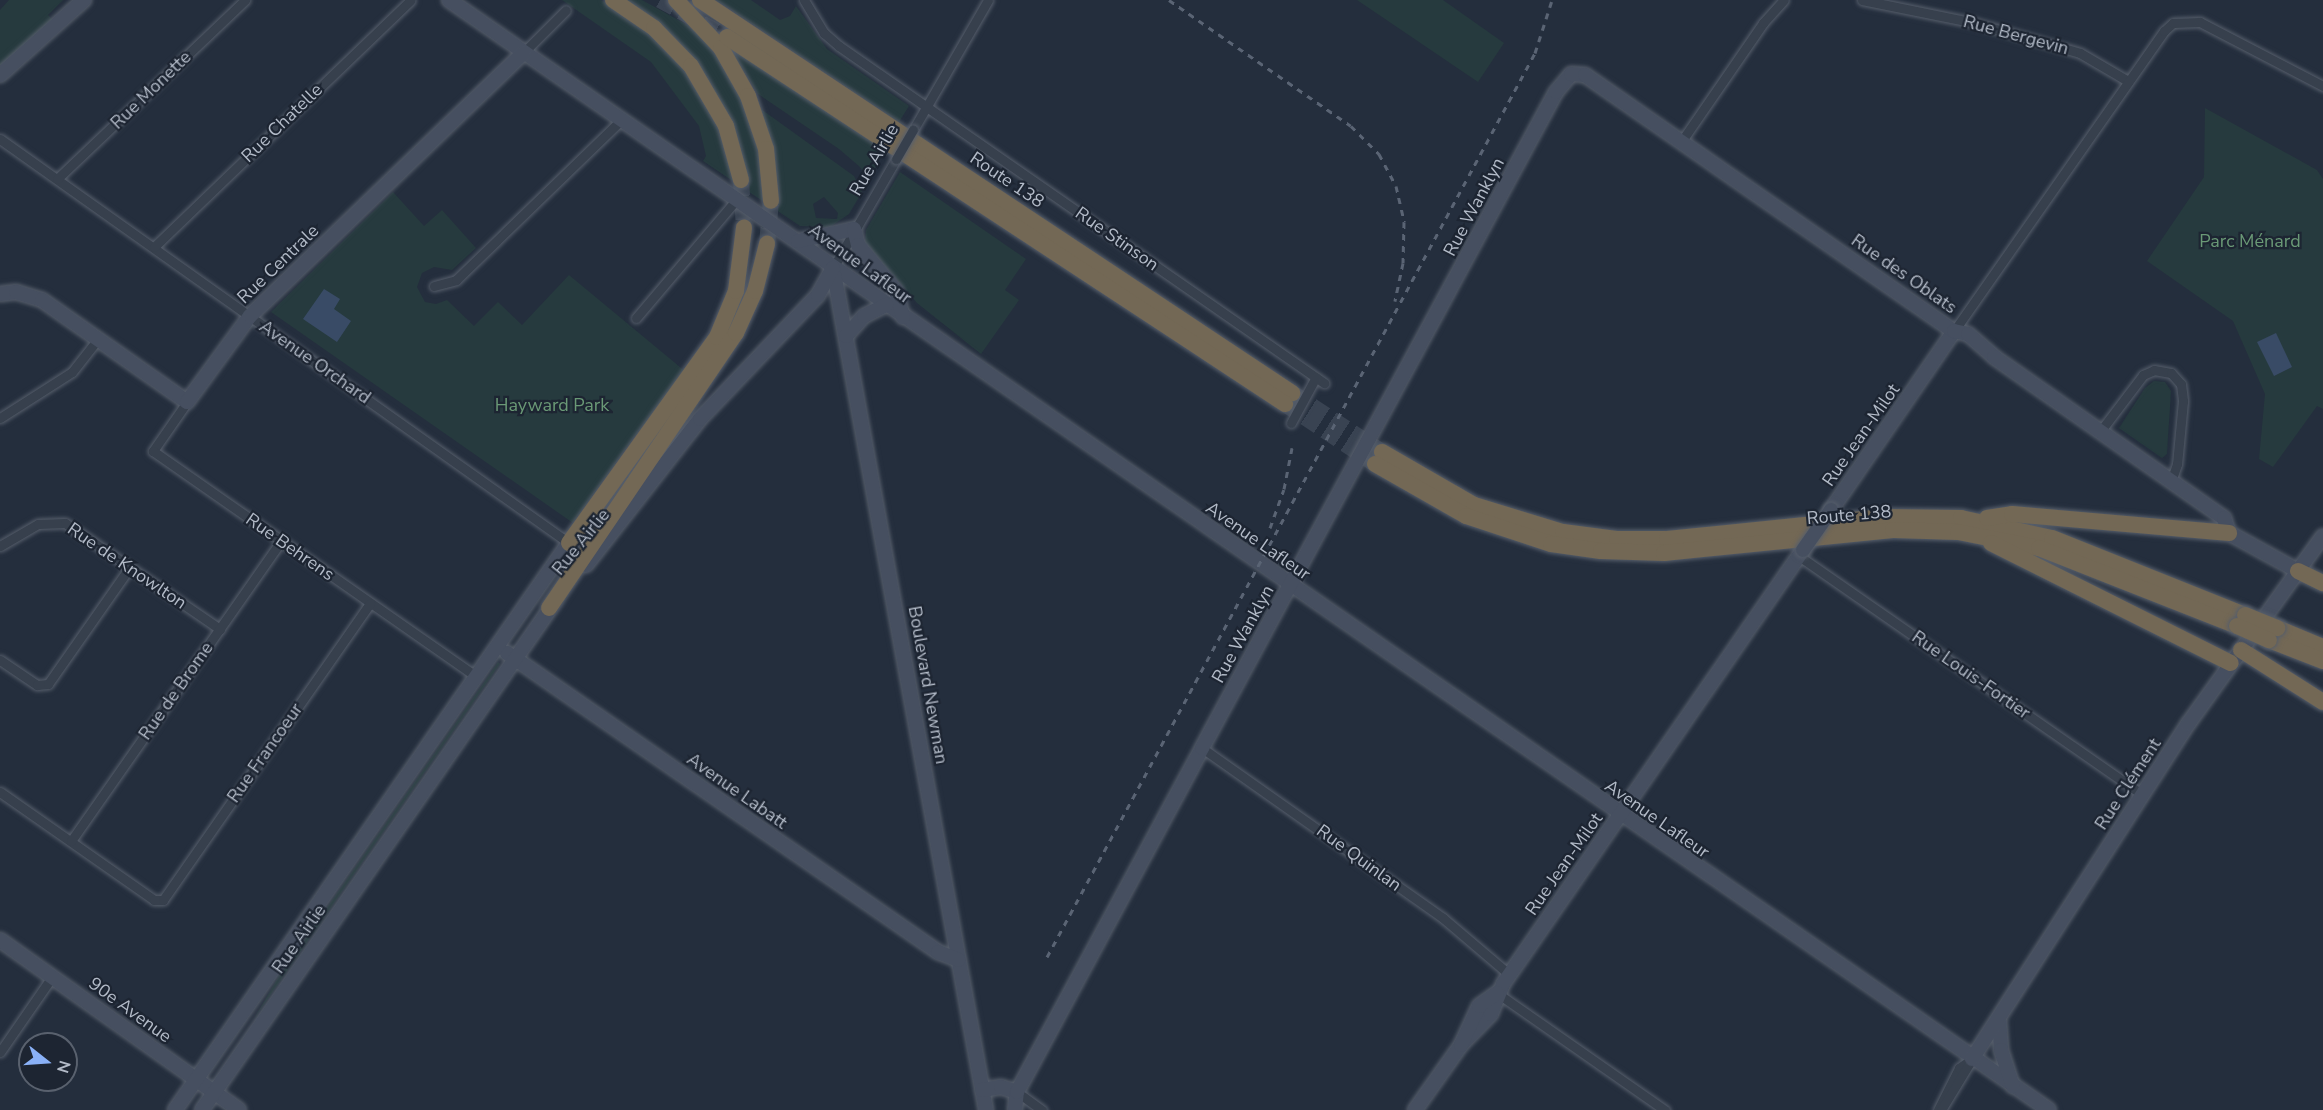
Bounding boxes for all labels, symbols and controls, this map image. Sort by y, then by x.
street label: Rue Bergevin [1961,11,2071,59]
street label: Rue Monette [106,46,196,134]
street label: Rue Chatelle [237,79,327,167]
street label: Rue Airlie [845,120,903,200]
street label: Route 138 [966,147,1048,213]
street label: Rue Wanklyn [1439,154,1509,260]
street label: Rue Stinson [1071,202,1163,276]
street label: Avenue Lafleur [804,219,916,309]
street label: Rue Centrale [233,220,323,308]
street label: Rue des Oblats [1847,230,1961,318]
park label: Parc Ménard [2199,230,2301,252]
street label: Avenue Orchard [255,316,375,408]
street label: Rue Jean-Milot [1818,380,1904,490]
park label: Hayward Park [495,394,609,416]
street label: Avenue Lafleur [1202,497,1314,585]
street label: Route 138 [1806,501,1892,529]
street label: Rue Airlie [548,504,614,580]
street label: Rue Behrens [242,509,338,585]
street label: Rue de Knowlton [63,518,191,614]
street label: Rue Wanklyn [1207,581,1279,687]
street label: Boulevard Newman [903,604,953,766]
street label: Rue Louis-Fortier [1908,626,2034,724]
street label: Rue de Brome [134,638,218,744]
street label: Rue Francoeur [223,699,307,807]
street label: Rue Clément [2090,734,2166,834]
street label: Avenue Labatt [683,748,791,834]
street label: Avenue Lafleur [1601,775,1713,863]
street label: Rue Jean-Milot [1521,809,1607,919]
street label: Rue Quinlan [1312,820,1406,896]
street label: Rue Airlie [267,900,331,978]
street label: 90e Avenue [84,973,176,1047]
north arrow [18,1032,78,1092]
text: N [51,1058,76,1076]

